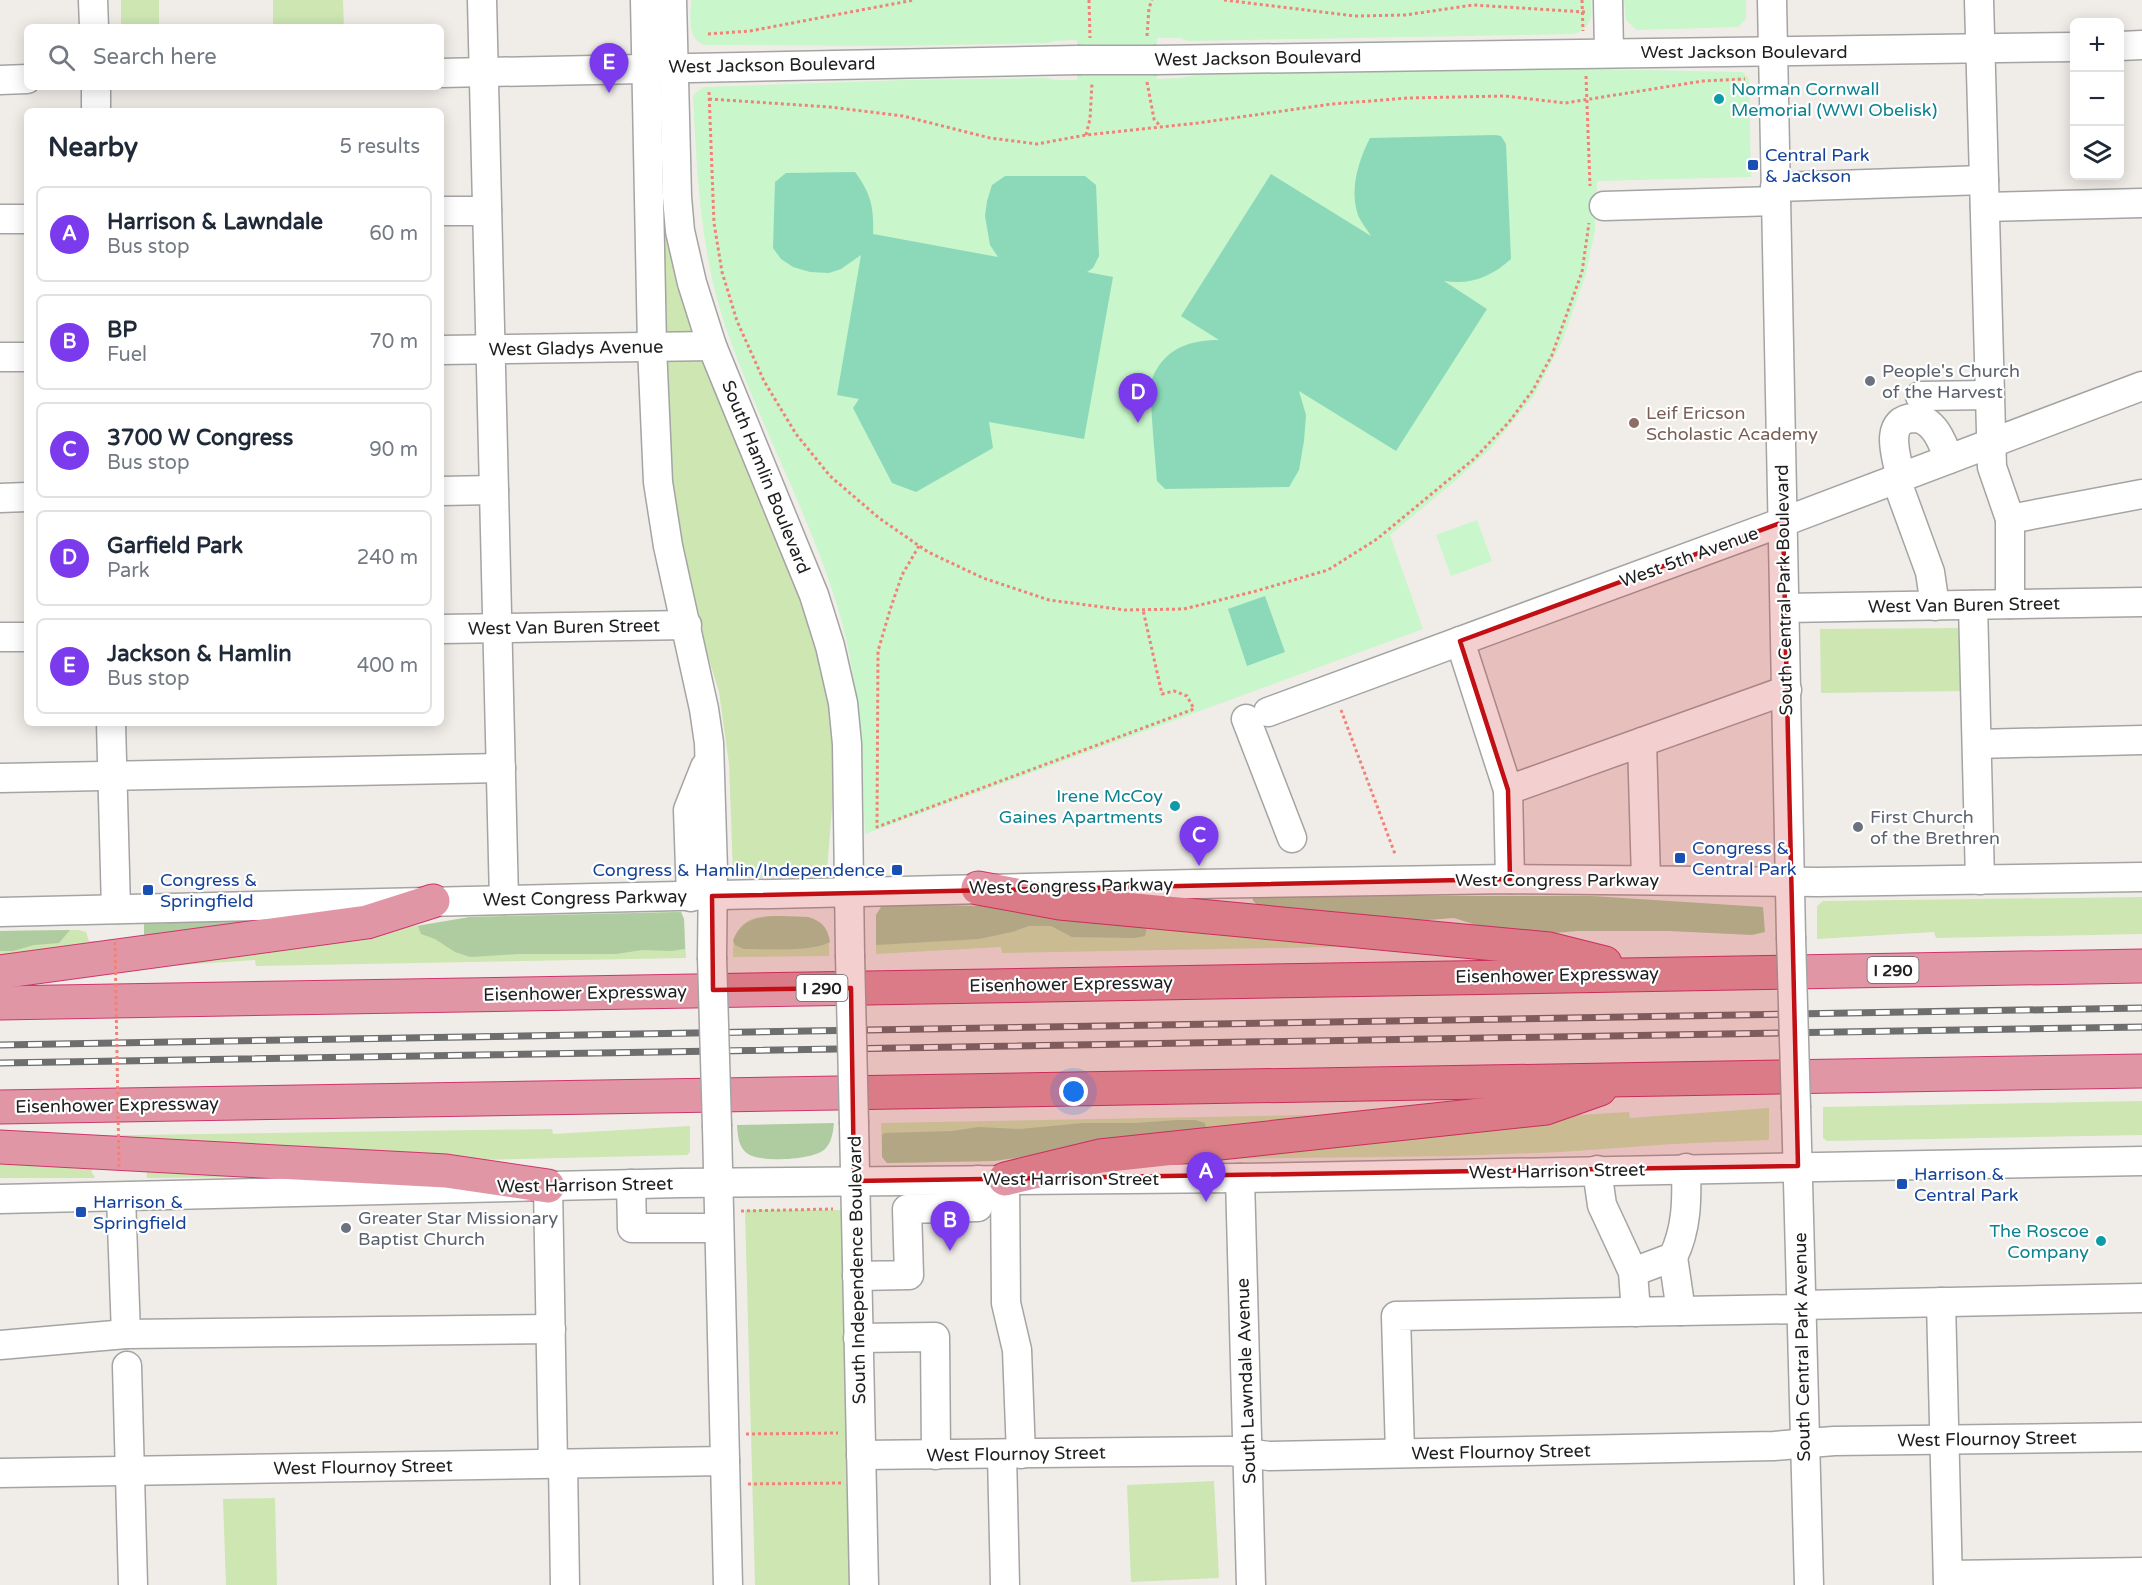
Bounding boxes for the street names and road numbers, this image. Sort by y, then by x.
street label: West Jackson Boulevard [1640,41,1848,63]
street label: West Jackson Boulevard [1154,45,1362,71]
street label: West Jackson Boulevard [668,52,876,78]
street label: West Gladys Avenue [488,335,664,361]
street label: South Hamlin Boulevard [717,377,815,577]
street label: South Central Park Boulevard [1771,464,1797,716]
street label: West 5th Avenue [1617,522,1761,592]
street label: West Van Buren Street [1868,592,2060,618]
street label: West Van Buren Street [468,614,660,640]
street label: West Congress Parkway [1455,869,1659,891]
street label: West Congress Parkway [969,873,1174,899]
street label: West Congress Parkway [483,885,688,911]
road number: I 290 [1868,957,1918,983]
street label: Eisenhower Expressway [1455,962,1659,988]
street label: Eisenhower Expressway [969,971,1173,997]
road number: I 290 [796,975,848,1001]
street label: Eisenhower Expressway [483,980,687,1006]
street label: Eisenhower Expressway [15,1092,219,1118]
street label: South Independence Boulevard [844,1135,870,1405]
street label: West Harrison Street [1469,1158,1645,1184]
street label: West Harrison Street [983,1168,1159,1190]
street label: West Harrison Street [497,1172,673,1198]
street label: South Central Park Avenue [1789,1232,1815,1462]
street label: South Lawndale Avenue [1231,1278,1261,1484]
street label: West Flournoy Street [1897,1426,2077,1452]
street label: West Flournoy Street [1411,1439,1591,1465]
street label: West Flournoy Street [926,1441,1106,1467]
street label: West Flournoy Street [273,1454,453,1480]

